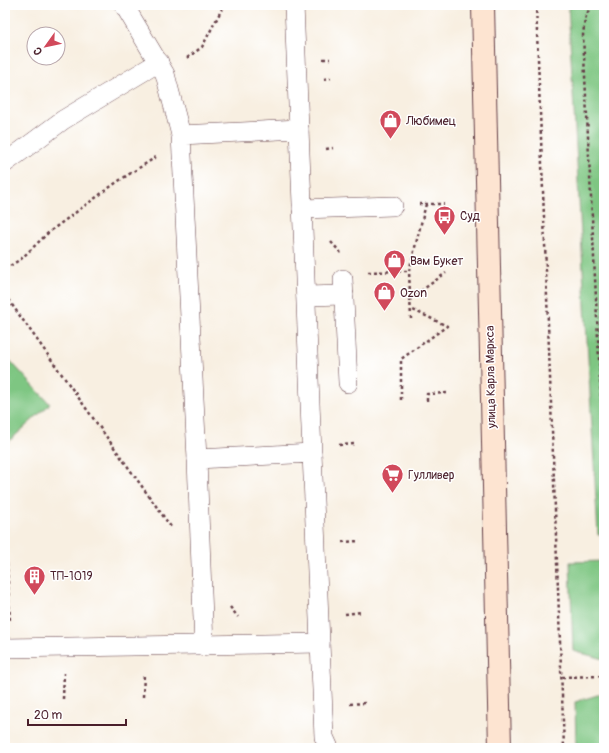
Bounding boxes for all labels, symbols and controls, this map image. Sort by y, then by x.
north arrow [26,26,66,66]
text: С [31,45,45,58]
shop icon: Любимец [377,108,403,141]
place label: Любимец [405,114,457,129]
bus stop icon: Суд [432,203,458,236]
place label: Суд [460,209,481,224]
shop icon: Вам Букет [382,248,408,281]
place label: Вам Букет [410,254,463,269]
shop icon: Ozon [371,280,397,313]
place label: Ozon [400,286,427,301]
street label: улица Карла Маркса [483,325,499,430]
supermarket icon: Гулливер [379,462,405,495]
place label: Гулливер [408,468,455,483]
building icon: ТП-1019 [22,563,48,596]
place label: ТП-1019 [50,569,93,584]
scale bar [28,701,126,727]
text: 20 m [34,708,63,723]

